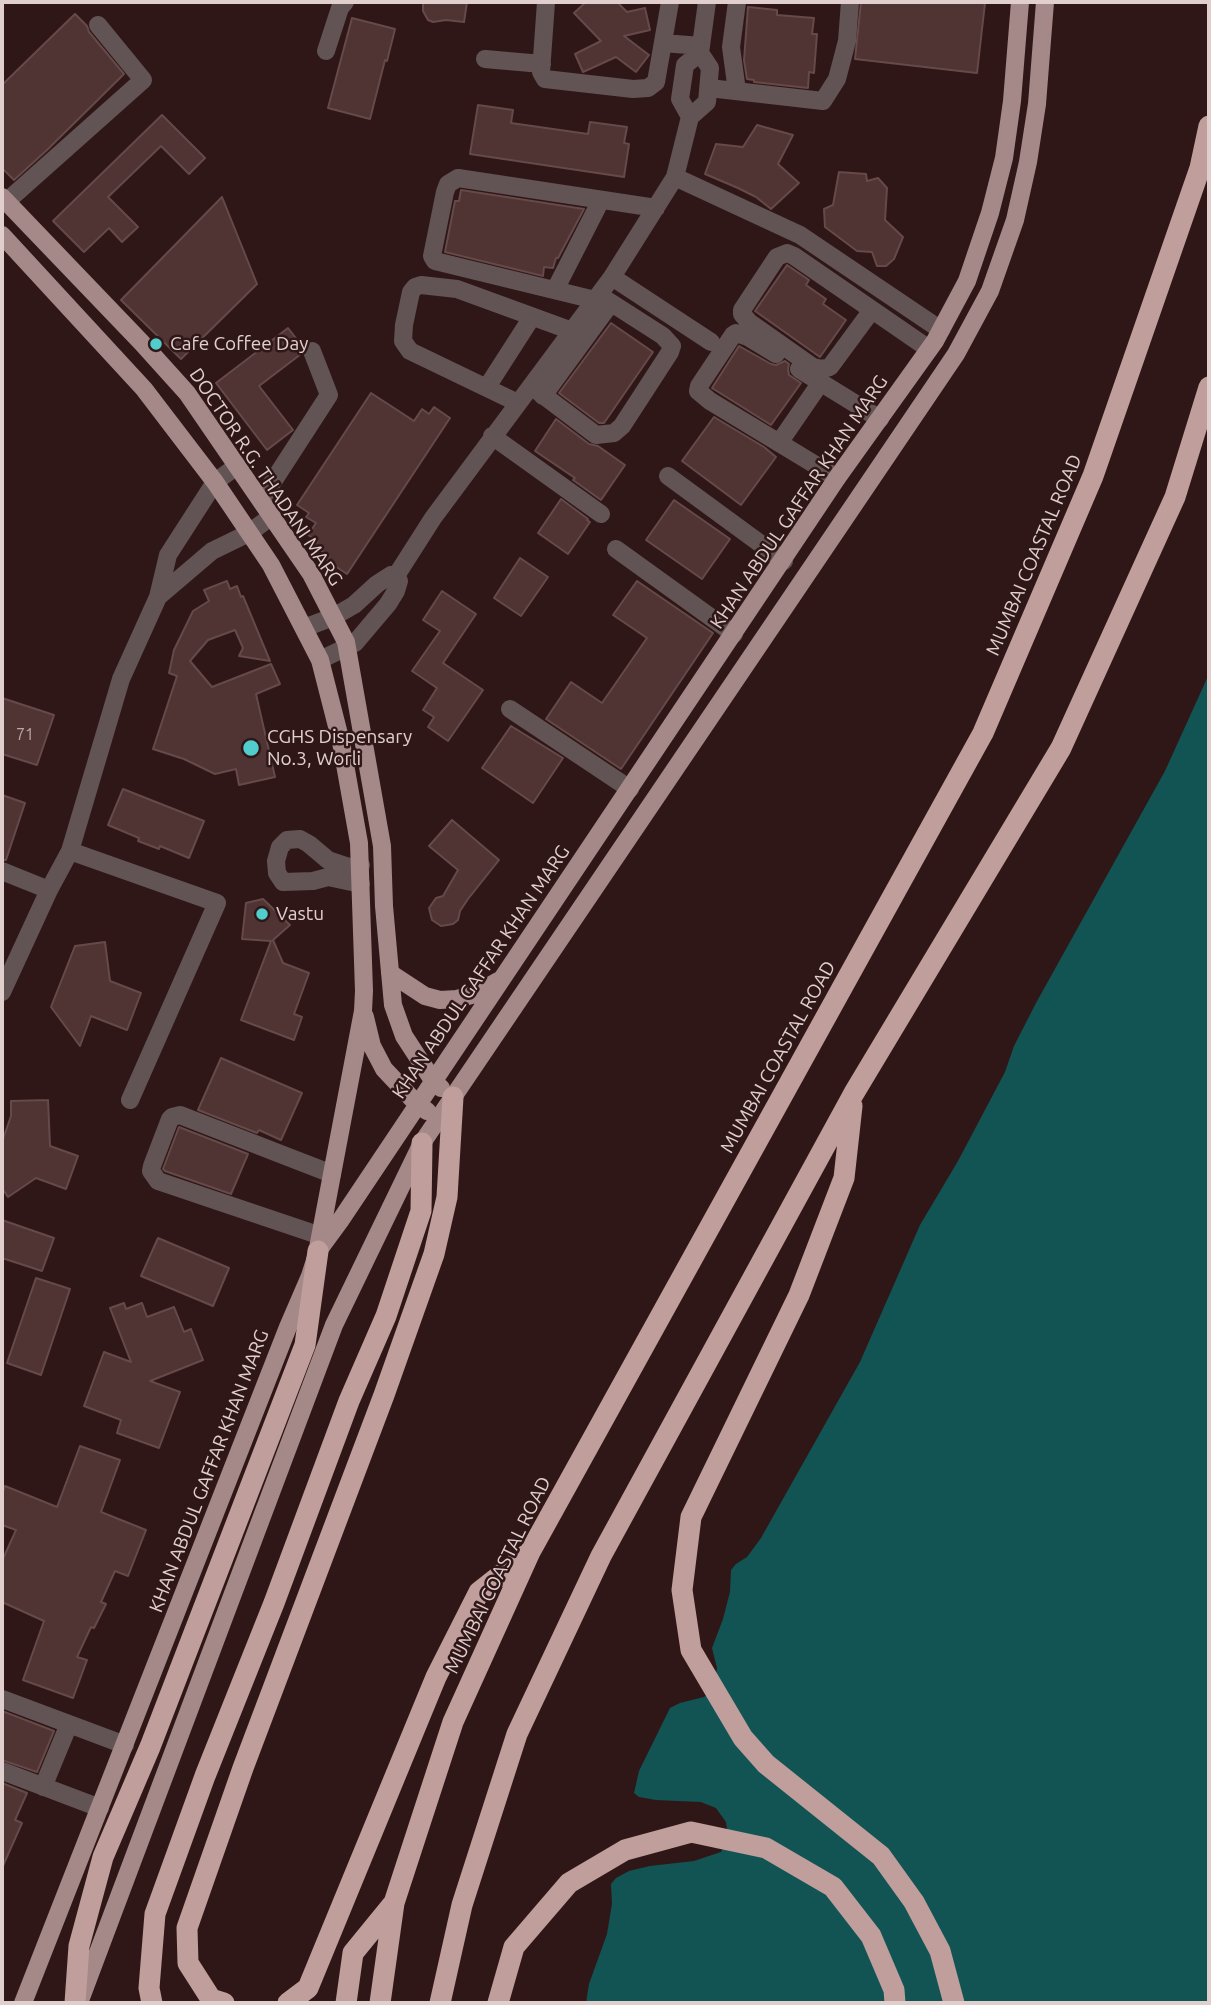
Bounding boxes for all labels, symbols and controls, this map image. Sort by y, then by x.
place label: Cafe Coffee Day [170,333,308,355]
marker: Cafe Coffee Day [148,336,164,352]
street label: DOCTOR R.G. THADANI MARG [185,364,347,590]
street label: KHAN ABDUL GAFFAR KHAN MARG [705,371,893,633]
street label: MUMBAI COASTAL ROAD [981,451,1087,659]
house number: 71 [16,725,34,745]
place label: CGHS Dispensary No.3, Worli [267,726,412,770]
marker: CGHS Dispensary No.3, Worli [241,738,261,758]
street label: KHAN ABDUL GAFFAR KHAN MARG [387,841,575,1103]
place label: Vastu [276,903,324,925]
marker: Vastu [254,906,270,922]
street label: MUMBAI COASTAL ROAD [716,957,840,1157]
street label: KHAN ABDUL GAFFAR KHAN MARG [144,1326,274,1616]
street label: MUMBAI COASTAL ROAD [440,1473,556,1677]

